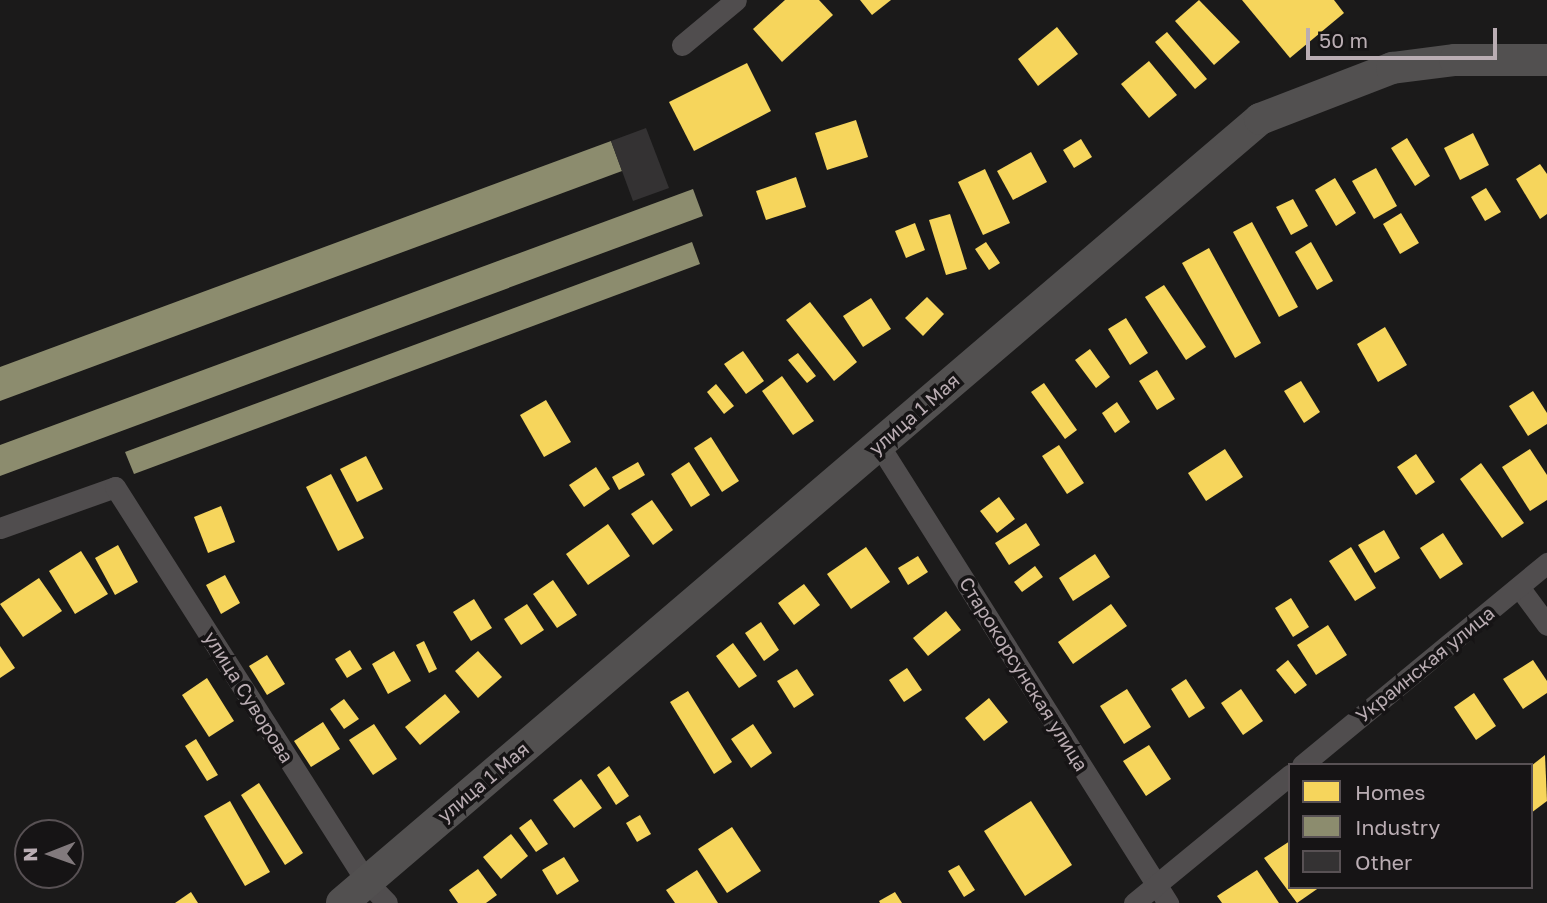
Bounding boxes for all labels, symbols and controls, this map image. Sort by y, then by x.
scale bar [1309,14,1500,58]
text: 50 m [1319,27,1368,53]
street label: улица 1 Мая [864,369,964,459]
street label: Старокорсунская улица [955,573,1093,775]
street label: Украинская улица [1351,601,1499,727]
street label: улица Суворова [199,627,299,767]
street label: улица 1 Мая [433,737,533,827]
legend [1288,763,1533,889]
text: Homes [1355,779,1425,805]
text: Industry [1355,814,1440,840]
north arrow [14,819,84,889]
text: N [18,847,41,862]
text: Other [1355,849,1412,875]

